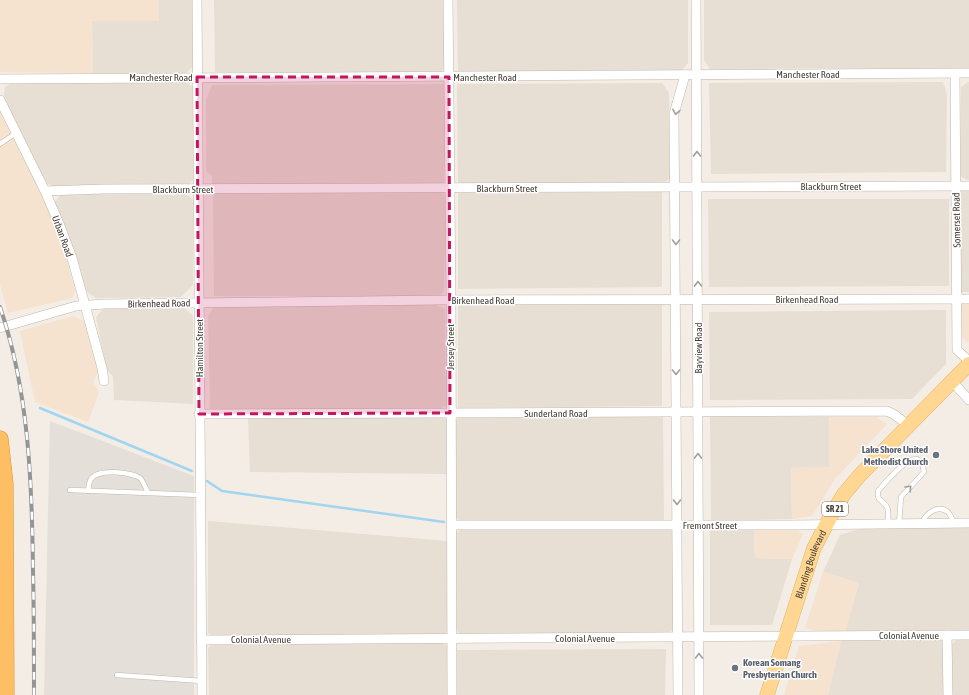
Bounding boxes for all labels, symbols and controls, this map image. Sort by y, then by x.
street label: Manchester Road [776,69,840,80]
street label: Manchester Road [129,72,193,83]
street label: Manchester Road [453,72,517,83]
one-way arrow [672,109,681,115]
one-way arrow [693,151,701,157]
street label: Blackburn Street [801,181,862,192]
street label: Blackburn Street [477,183,538,194]
street label: Blackburn Street [153,184,214,195]
street label: Somerset Road [951,192,962,248]
street label: Urban Road [50,214,75,259]
one-way arrow [672,239,680,245]
one-way arrow [694,281,702,287]
street label: Birkenhead Road [776,294,839,305]
street label: Birkenhead Road [452,295,515,306]
street label: Birkenhead Road [128,297,191,310]
street label: Hamilton Street [194,319,205,377]
street label: Bayview Road [693,322,704,373]
street label: Jersey Street [445,324,456,370]
one-way arrow [672,369,681,375]
street label: Sunderland Road [524,408,588,419]
place label: Lake Shore United Methodist Church [862,444,928,467]
marker: Lake Shore United Methodist Church [931,450,941,460]
one-way arrow [694,453,702,459]
one-way arrow [904,485,912,493]
one-way arrow [673,499,681,505]
road number: SR 21 [822,502,848,516]
street label: Fremont Street [683,520,737,531]
street label: Blanding Boulevard [793,528,829,600]
street label: Colonial Avenue [879,630,939,641]
street label: Colonial Avenue [555,633,615,644]
street label: Colonial Avenue [231,634,291,645]
one-way arrow [695,653,703,659]
place label: Korean Somang Presbyterian Church [743,657,817,680]
marker: Korean Somang Presbyterian Church [730,663,740,673]

